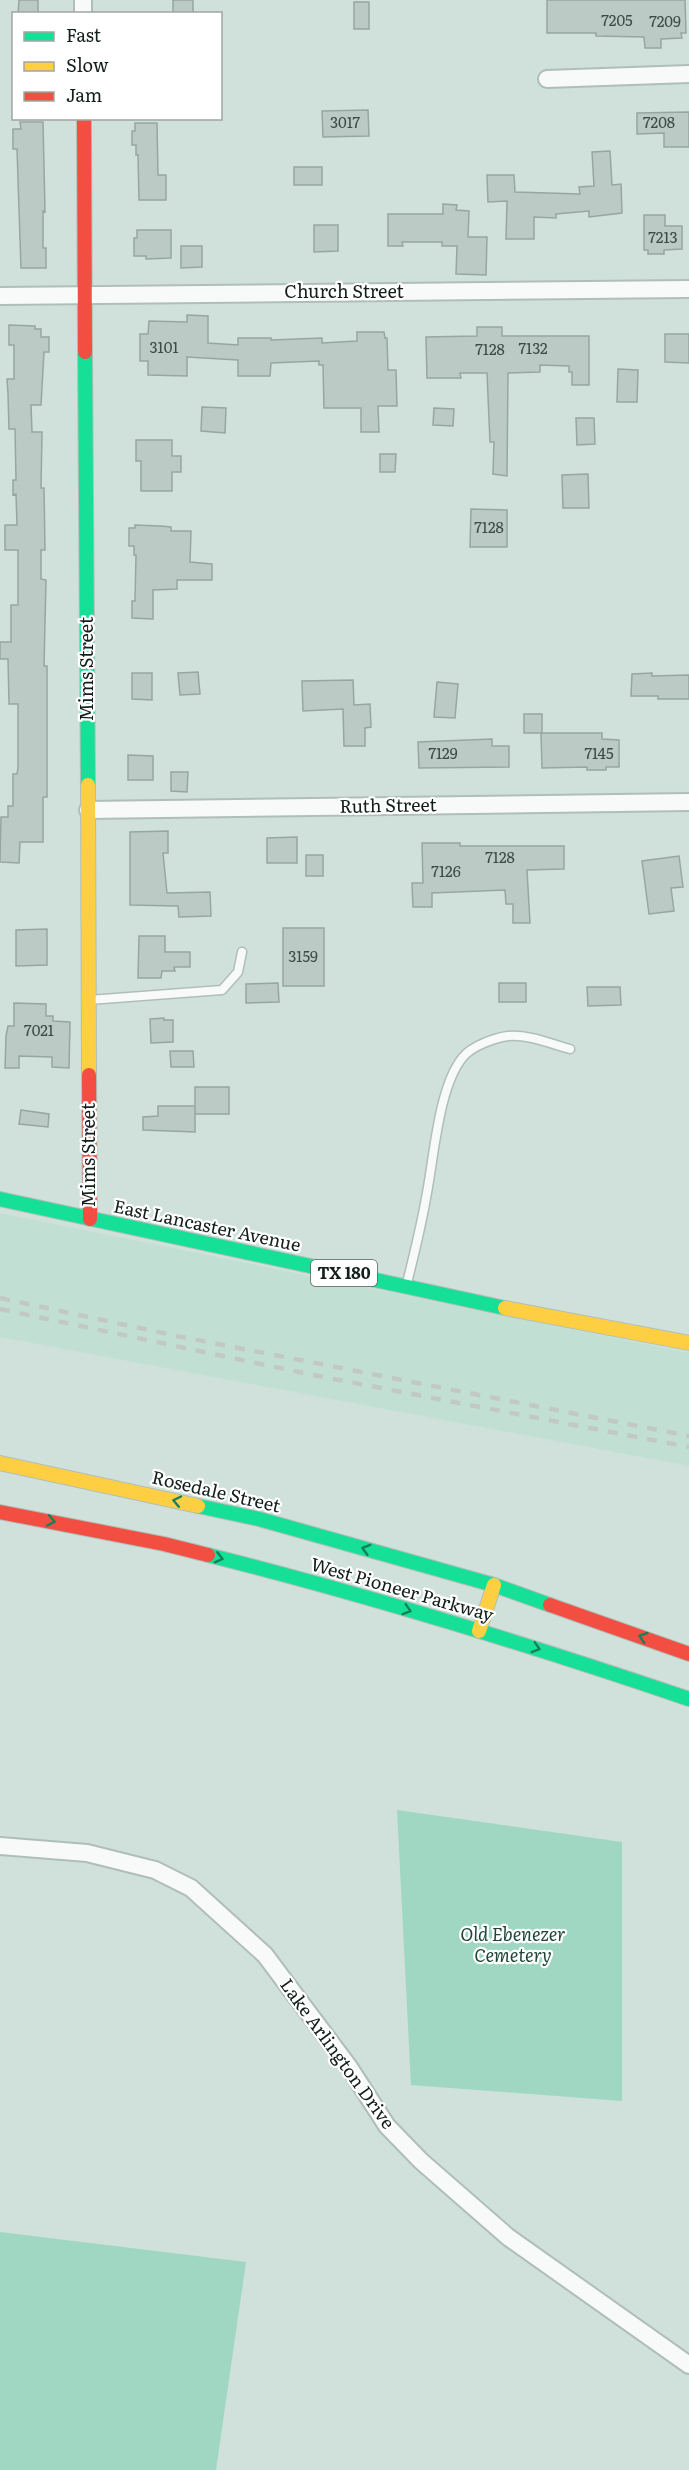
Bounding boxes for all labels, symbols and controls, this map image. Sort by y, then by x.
house number: 7205 [601,8,633,31]
house number: 7209 [649,9,681,32]
legend [12,12,222,120]
text: Fast [66,21,102,48]
text: Slow [66,51,109,78]
text: Jam [66,81,102,108]
house number: 3017 [330,110,360,133]
house number: 7208 [643,110,675,133]
house number: 7213 [648,225,678,248]
street label: Church Street [284,277,404,304]
house number: 3101 [149,335,179,358]
house number: 7132 [519,336,548,359]
house number: 7128 [475,337,505,360]
house number: 7128 [474,515,504,538]
street label: Mims Street [72,616,99,721]
house number: 7129 [428,741,458,764]
house number: 7145 [585,741,614,764]
street label: Ruth Street [339,790,438,819]
house number: 7128 [485,845,515,868]
house number: 7126 [431,859,461,882]
house number: 3159 [288,944,318,967]
house number: 7021 [24,1018,54,1041]
street label: Mims Street [74,1102,101,1207]
street label: East Lancaster Avenue [111,1191,303,1258]
road number: TX 180 [311,1260,377,1286]
street label: Rosedale Street [149,1463,284,1519]
one-way arrow [172,1495,182,1508]
one-way arrow [45,1514,55,1527]
one-way arrow [361,1544,371,1556]
street label: West Pioneer Parkway [308,1550,498,1628]
one-way arrow [213,1551,224,1563]
one-way arrow [401,1603,412,1615]
one-way arrow [638,1632,649,1644]
one-way arrow [530,1641,540,1653]
park label: Old Ebenezer Cemetery [460,1920,566,1968]
street label: Lake Arlington Drive [274,1972,402,2134]

